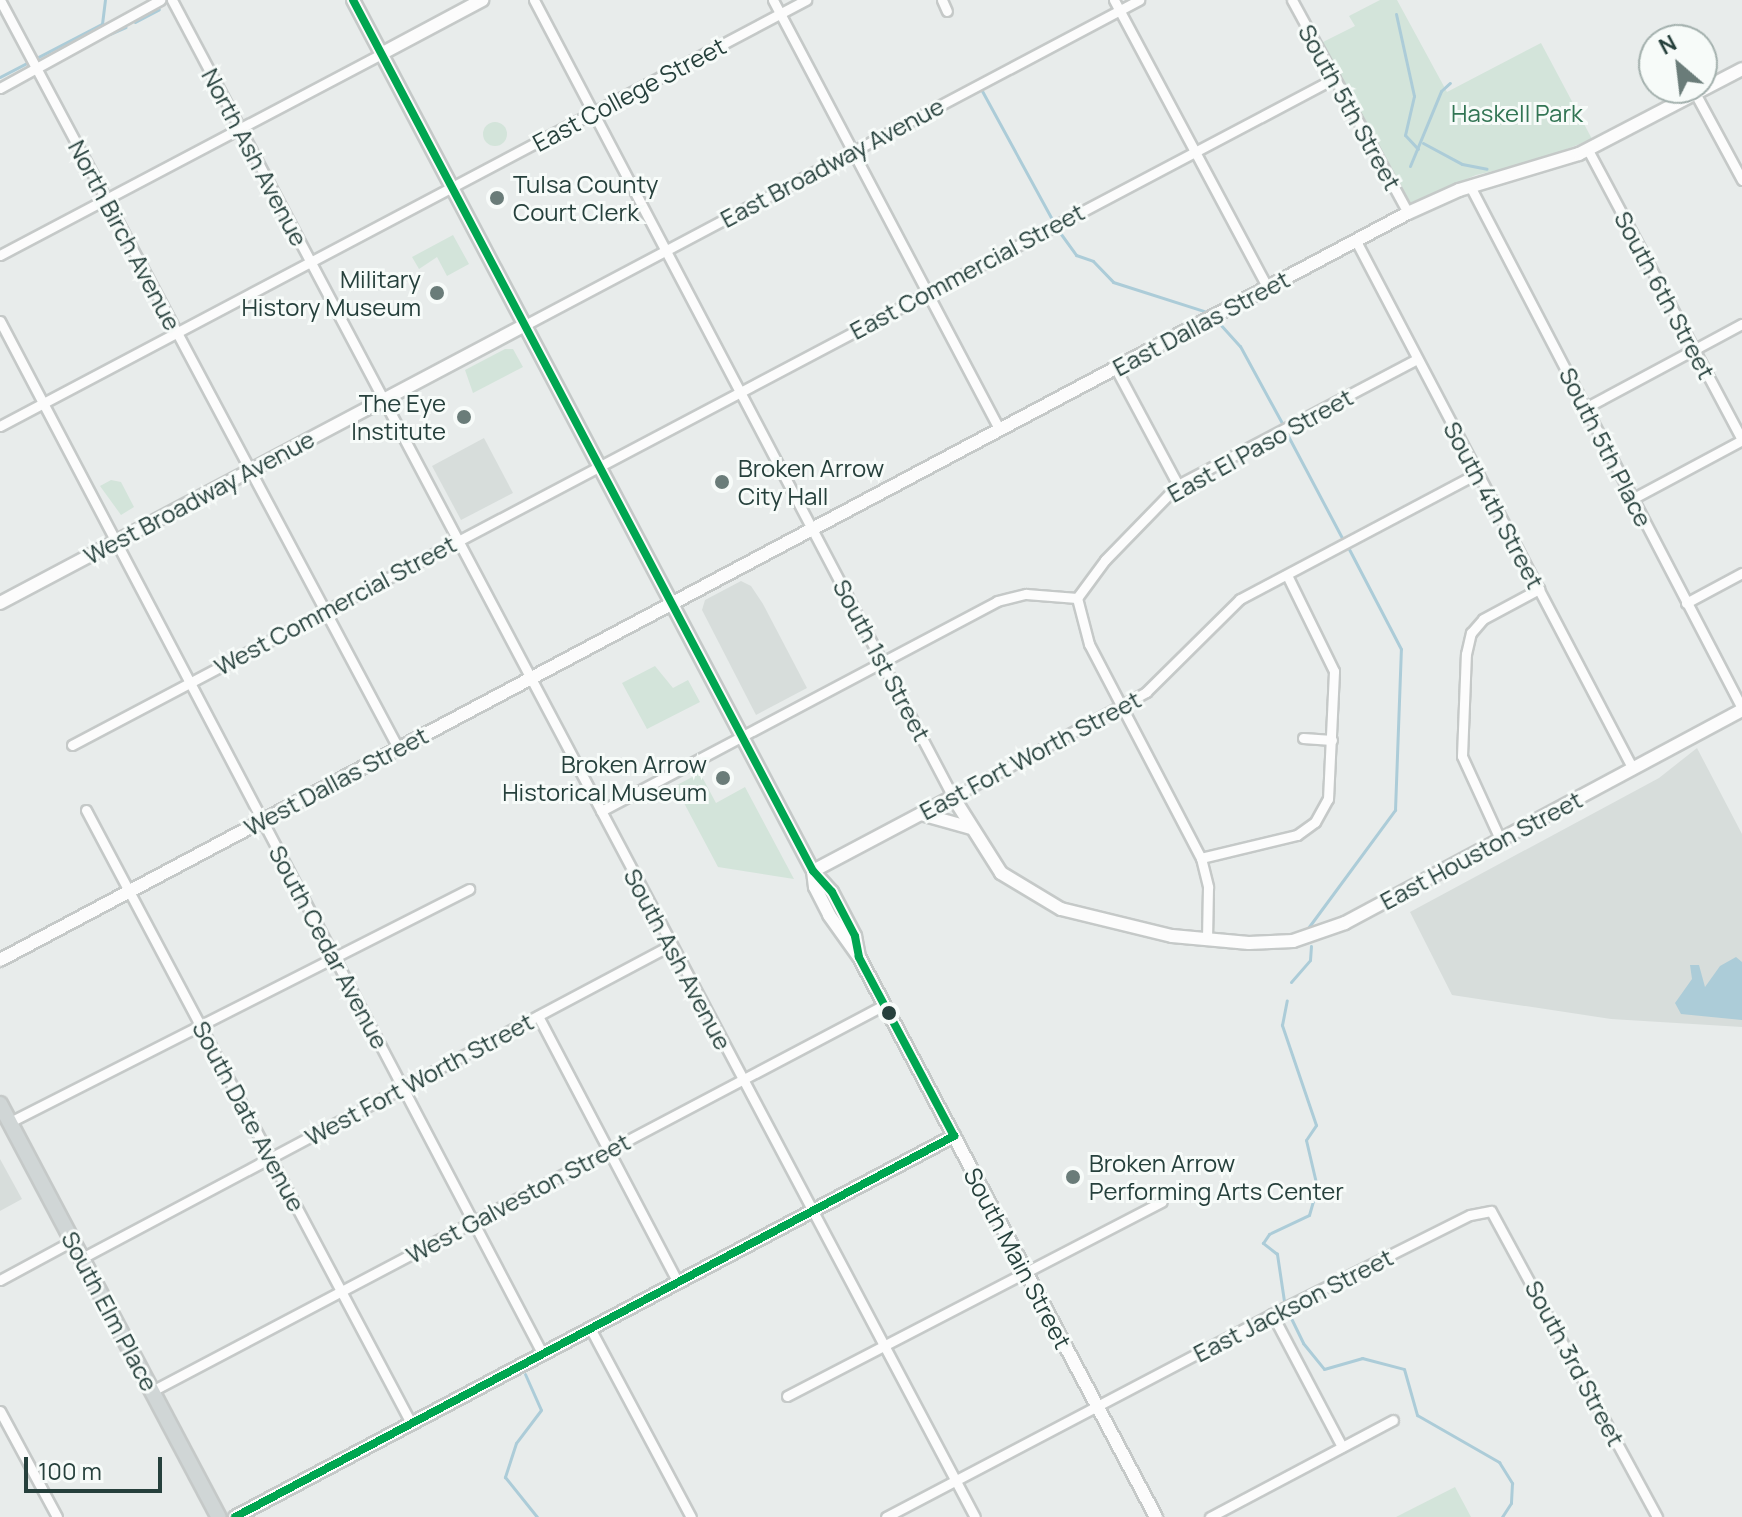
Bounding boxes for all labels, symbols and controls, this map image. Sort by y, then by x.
street label: South 5th Street [1293,19,1407,195]
north arrow [1638,24,1718,104]
text: N [1654,28,1682,62]
street label: East College Street [528,31,730,157]
street label: North Ash Avenue [196,63,314,251]
street label: East Broadway Avenue [715,91,949,233]
park label: Haskell Park [1451,99,1583,127]
street label: North Birch Avenue [63,135,187,335]
place label: Tulsa County Court Clerk [513,170,658,226]
marker: Tulsa County Court Clerk [488,189,506,207]
street label: East Commercial Street [845,197,1089,345]
street label: South 6th Street [1609,206,1721,384]
street label: East Dallas Street [1108,264,1294,382]
place label: Military History Museum [241,265,421,321]
marker: Military History Museum [428,284,446,302]
street label: South 5th Place [1553,363,1659,531]
street label: East El Paso Street [1162,382,1358,508]
place label: The Eye Institute [351,389,446,445]
marker: The Eye Institute [453,406,475,428]
street label: South 4th Street [1438,416,1550,594]
street label: West Broadway Avenue [79,424,319,570]
place label: Broken Arrow City Hall [738,454,884,510]
marker: Broken Arrow City Hall [713,473,731,491]
street label: West Commercial Street [209,529,461,681]
street label: South 1st Street [827,574,937,746]
street label: East Fort Worth Street [915,685,1145,825]
street label: West Dallas Street [239,720,433,842]
place label: Broken Arrow Historical Museum [502,750,707,806]
marker: Broken Arrow Historical Museum [714,769,732,787]
street label: East Houston Street [1375,785,1587,915]
street label: South Cedar Avenue [263,840,395,1054]
street label: South Ash Avenue [618,864,738,1054]
unlabelled marker [881,1005,897,1021]
street label: West Fort Worth Street [300,1007,538,1151]
street label: South Date Avenue [187,1016,311,1216]
street label: West Galveston Street [401,1127,635,1269]
place label: Broken Arrow Performing Arts Center [1089,1149,1344,1205]
street label: South Main Street [958,1163,1078,1353]
marker: Broken Arrow Performing Arts Center [1064,1168,1082,1186]
street label: South Elm Place [56,1226,164,1396]
street label: East Jackson Street [1189,1242,1397,1368]
street label: South 3rd Street [1519,1275,1631,1451]
scale bar [28,1441,166,1491]
text: 100 m [38,1454,102,1487]

